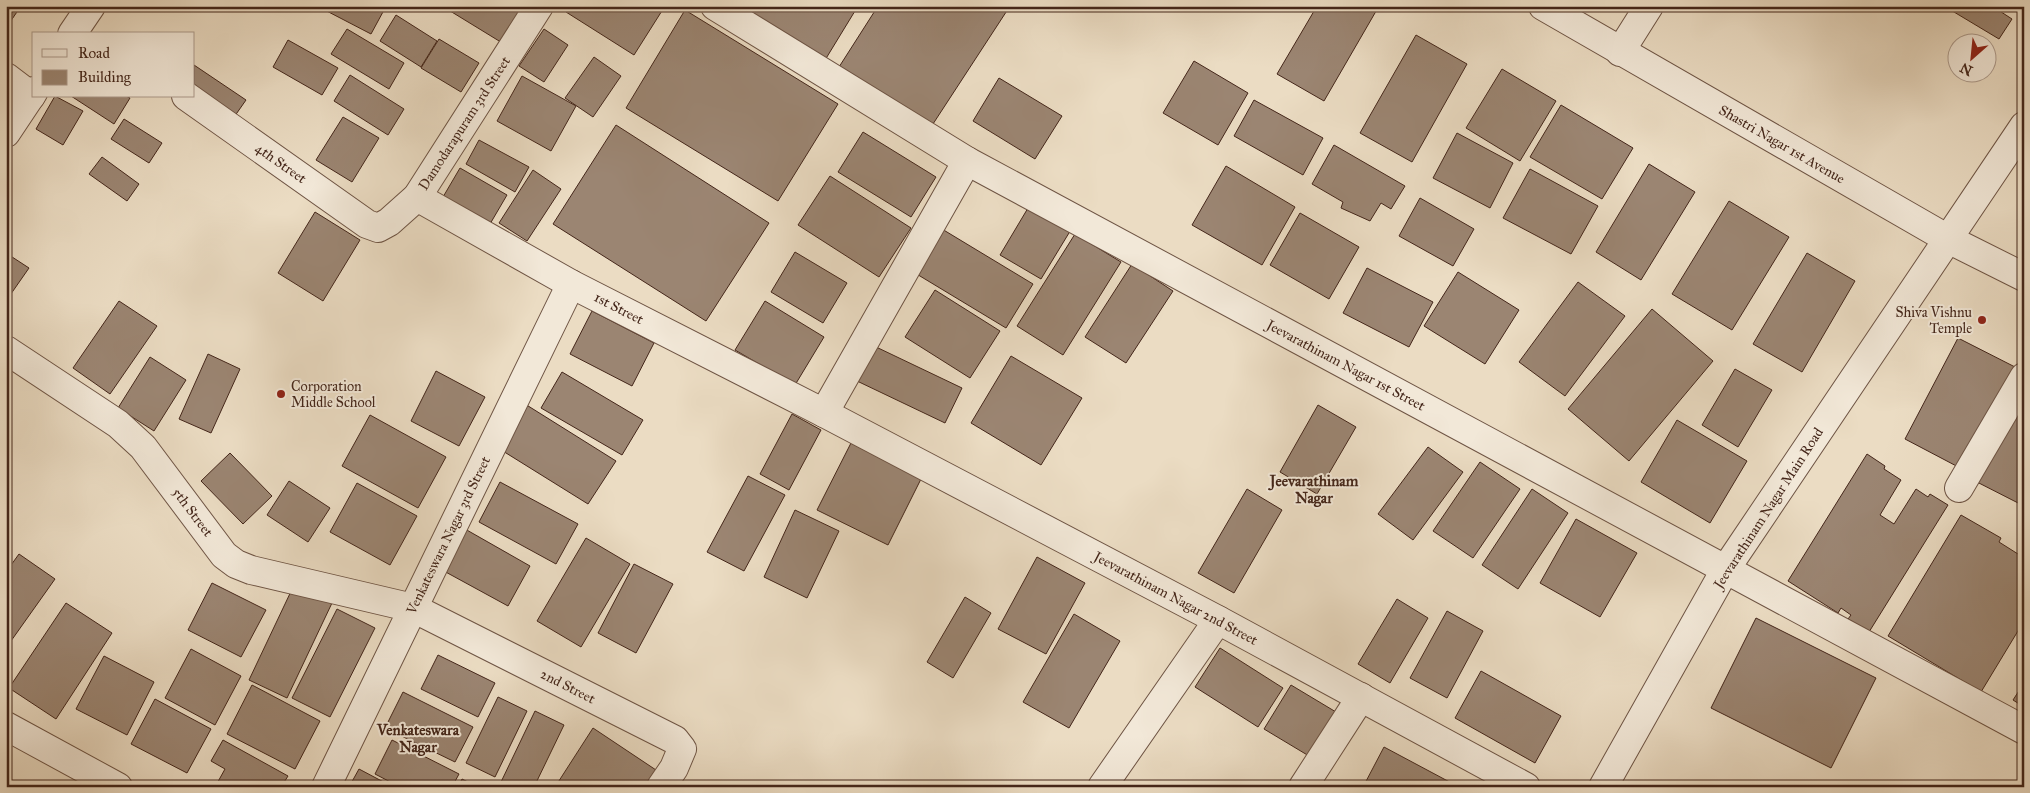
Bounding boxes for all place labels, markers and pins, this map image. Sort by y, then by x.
place label: Shiva Vishnu Temple [1895,304,1973,337]
marker: Shiva Vishnu Temple [1976,314,1988,326]
place label: Corporation Middle School [291,378,376,411]
marker: Corporation Middle School [275,388,287,400]

